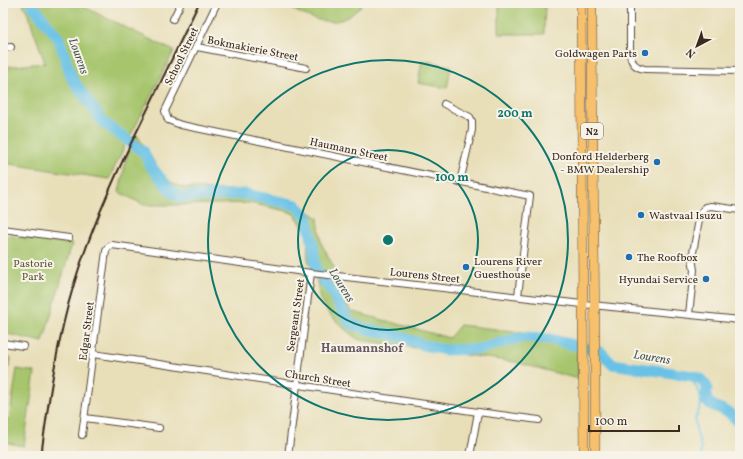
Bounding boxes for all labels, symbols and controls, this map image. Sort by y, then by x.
street label: School Street [162,25,203,88]
north arrow [677,26,717,66]
street label: Bokmakierie Street [206,33,300,66]
water label: Lourens [64,36,92,77]
text: N [683,44,699,61]
place label: Goldwagen Parts [555,47,637,62]
marker: Goldwagen Parts [640,48,650,58]
text: 200 m [497,106,533,122]
road number: N2 [581,123,603,139]
street label: Haumann Street [308,135,389,166]
place label: Donford Helderberg - BMW Dealership [552,150,649,178]
marker: Donford Helderberg - BMW Dealership [652,157,662,167]
text: 100 m [435,170,469,186]
place label: Wastvaal Isuzu [649,209,722,224]
marker: Wastvaal Isuzu [636,210,646,220]
centre of rings [381,233,395,247]
place label: The Roofbox [637,251,698,266]
marker: The Roofbox [624,252,634,262]
place label: Lourens River Guesthouse [474,255,542,283]
park label: Pastorie Park [13,257,53,285]
marker: Lourens River Guesthouse [461,262,471,272]
water label: Lourens [324,265,358,306]
street label: Lourens Street [389,265,461,288]
place label: Hyundai Service [619,273,698,288]
marker: Hyundai Service [701,274,711,284]
street label: Sergeant Street [284,278,309,353]
street label: Edgar Street [76,301,99,362]
district label: Haumannshof [321,341,404,357]
water label: Lourens [632,347,672,369]
street label: Church Street [284,367,352,392]
scale bar [589,407,679,433]
text: 100 m [595,414,628,430]

